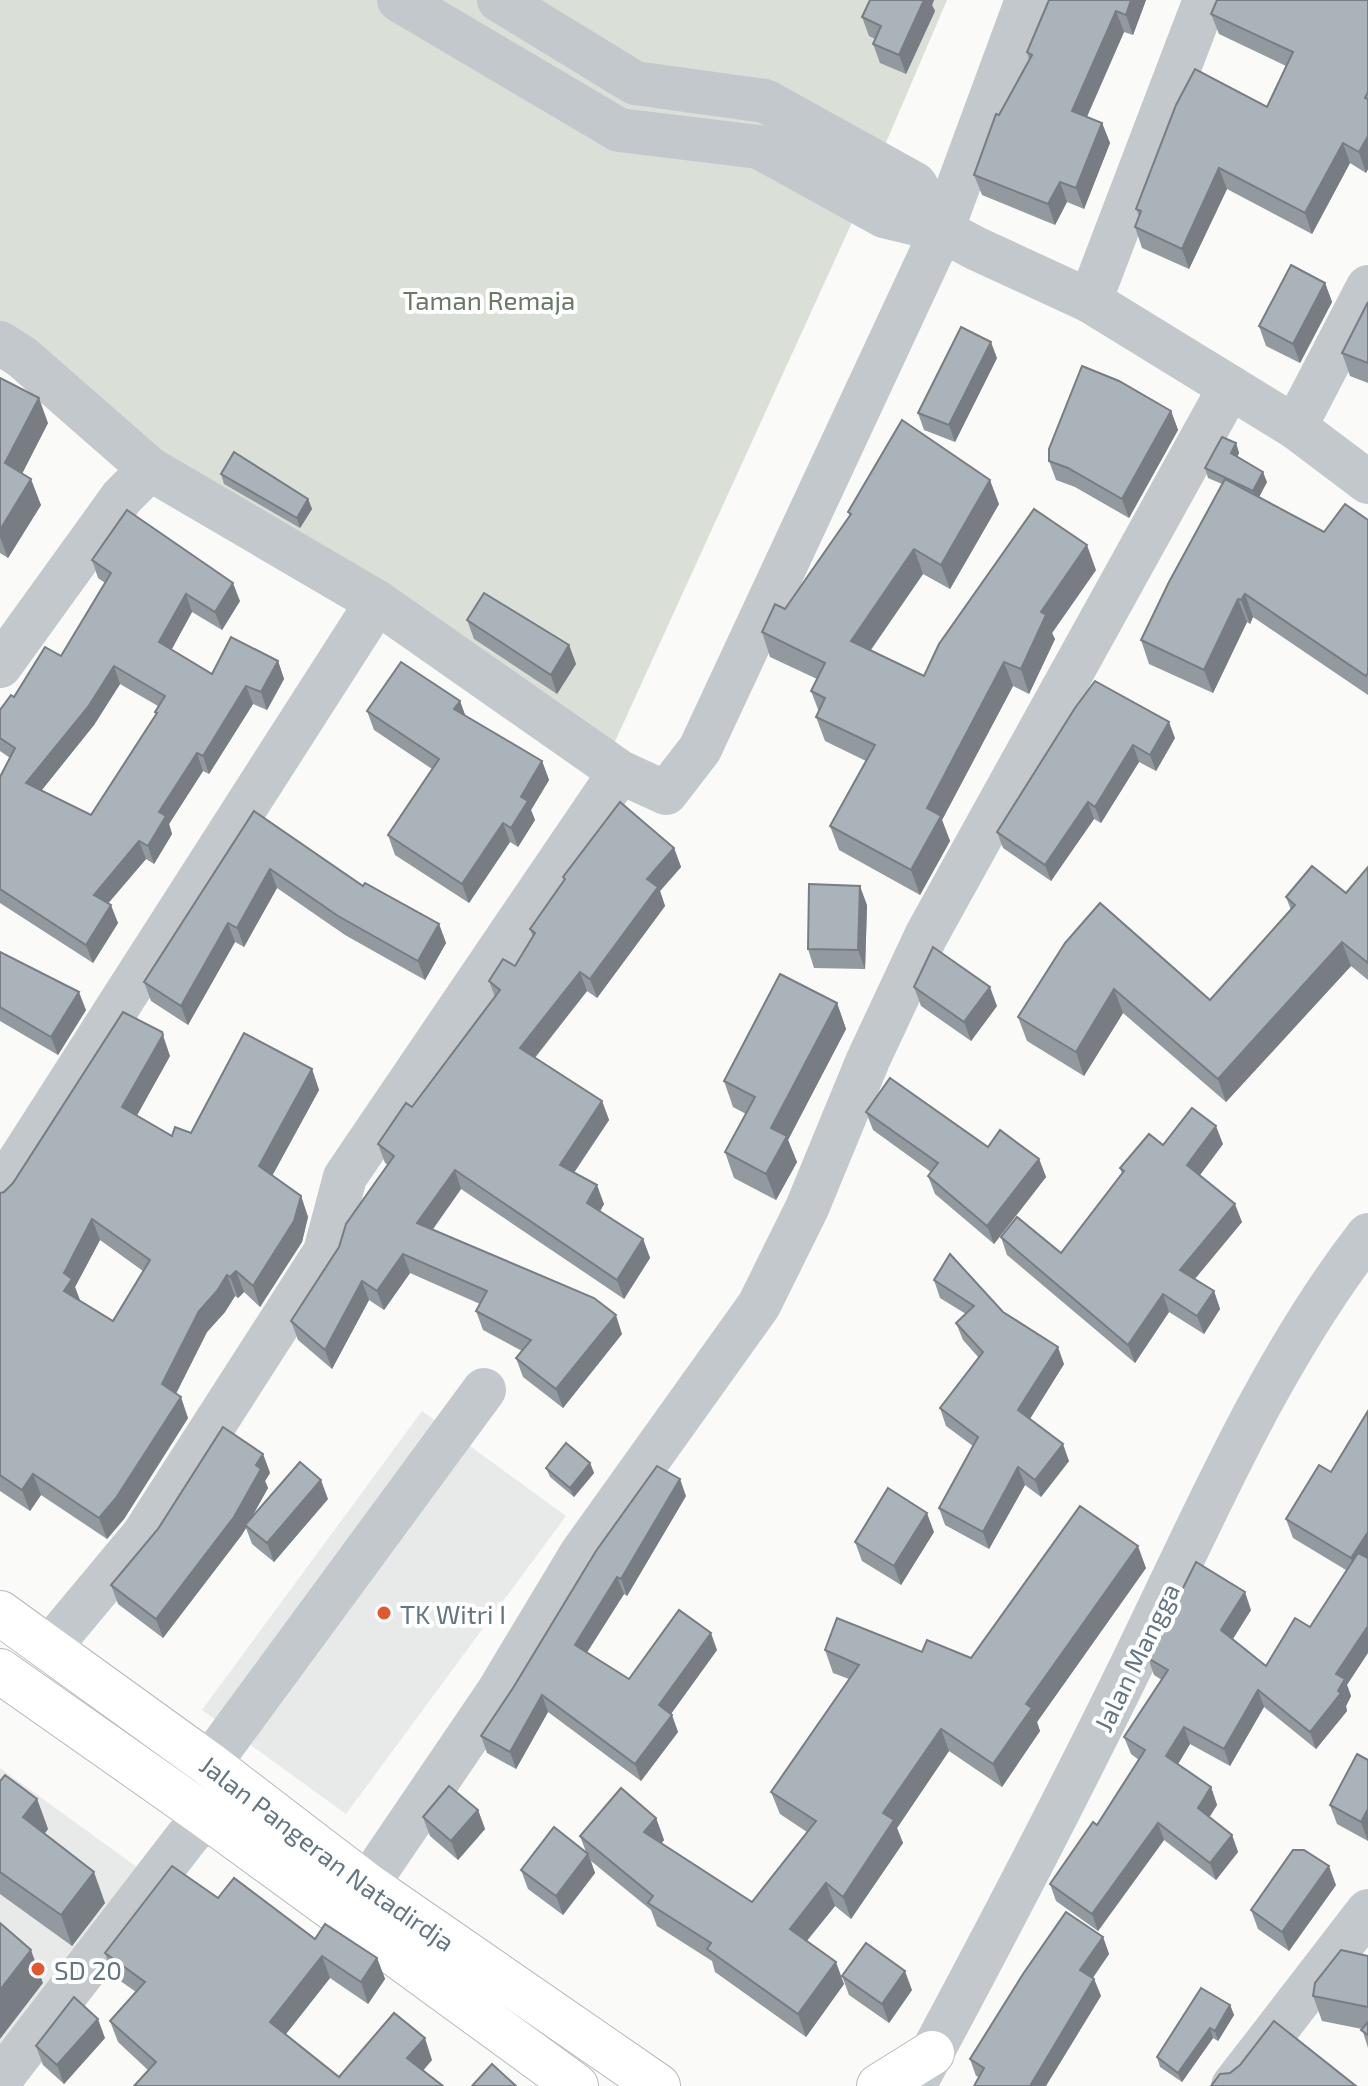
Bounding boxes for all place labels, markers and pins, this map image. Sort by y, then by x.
place label: TK Witri I [400,1598,506,1629]
marker: TK Witri I [375,1604,393,1622]
place label: SD 20 [54,1954,122,1985]
marker: SD 20 [29,1960,47,1978]

